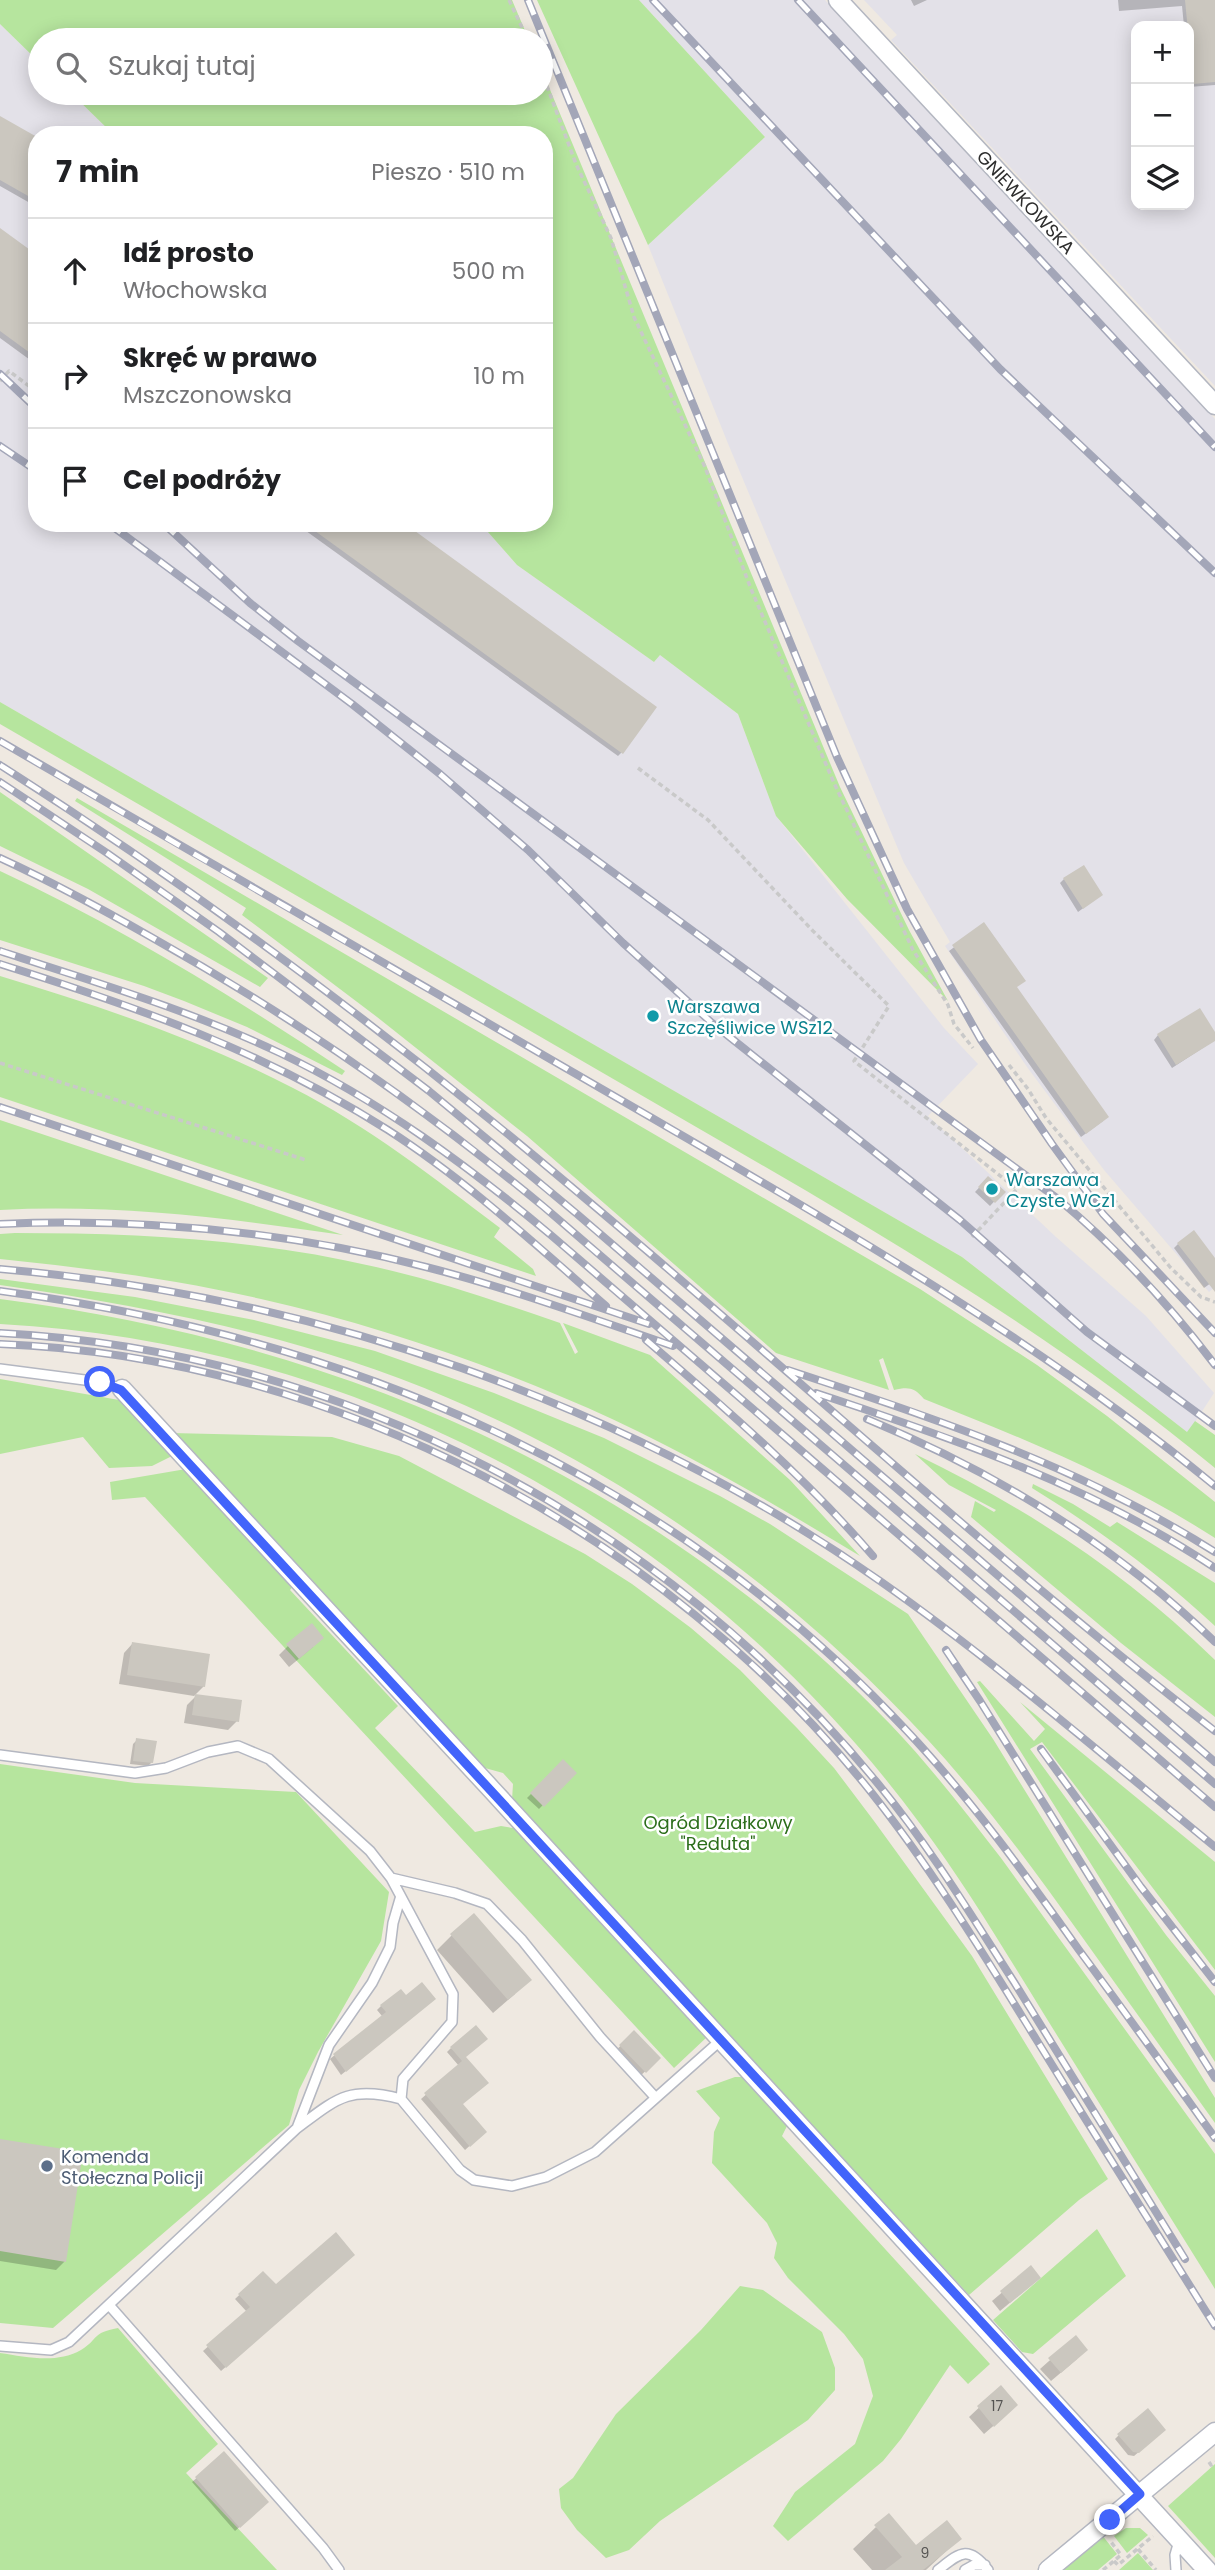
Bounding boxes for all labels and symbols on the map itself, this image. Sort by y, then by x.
street label: GNIEWKOWSKA [971,145,1081,259]
place label: Warszawa Szczęśliwice WSz12 [667,994,833,1040]
marker: Warszawa Szczęśliwice WSz12 [645,1008,661,1024]
place label: Warszawa Czyste WCz1 [1006,1167,1116,1213]
marker: Warszawa Czyste WCz1 [984,1181,1000,1197]
route start [84,1366,115,1397]
park label: Ogród Działkowy "Reduta" [643,1810,793,1856]
place label: Komenda Stołeczna Policji [61,2144,204,2190]
marker: Komenda Stołeczna Policji [39,2158,55,2174]
house number: 17 [991,2396,1003,2416]
route end [1094,2504,1125,2535]
house number: 9 [921,2543,929,2563]

